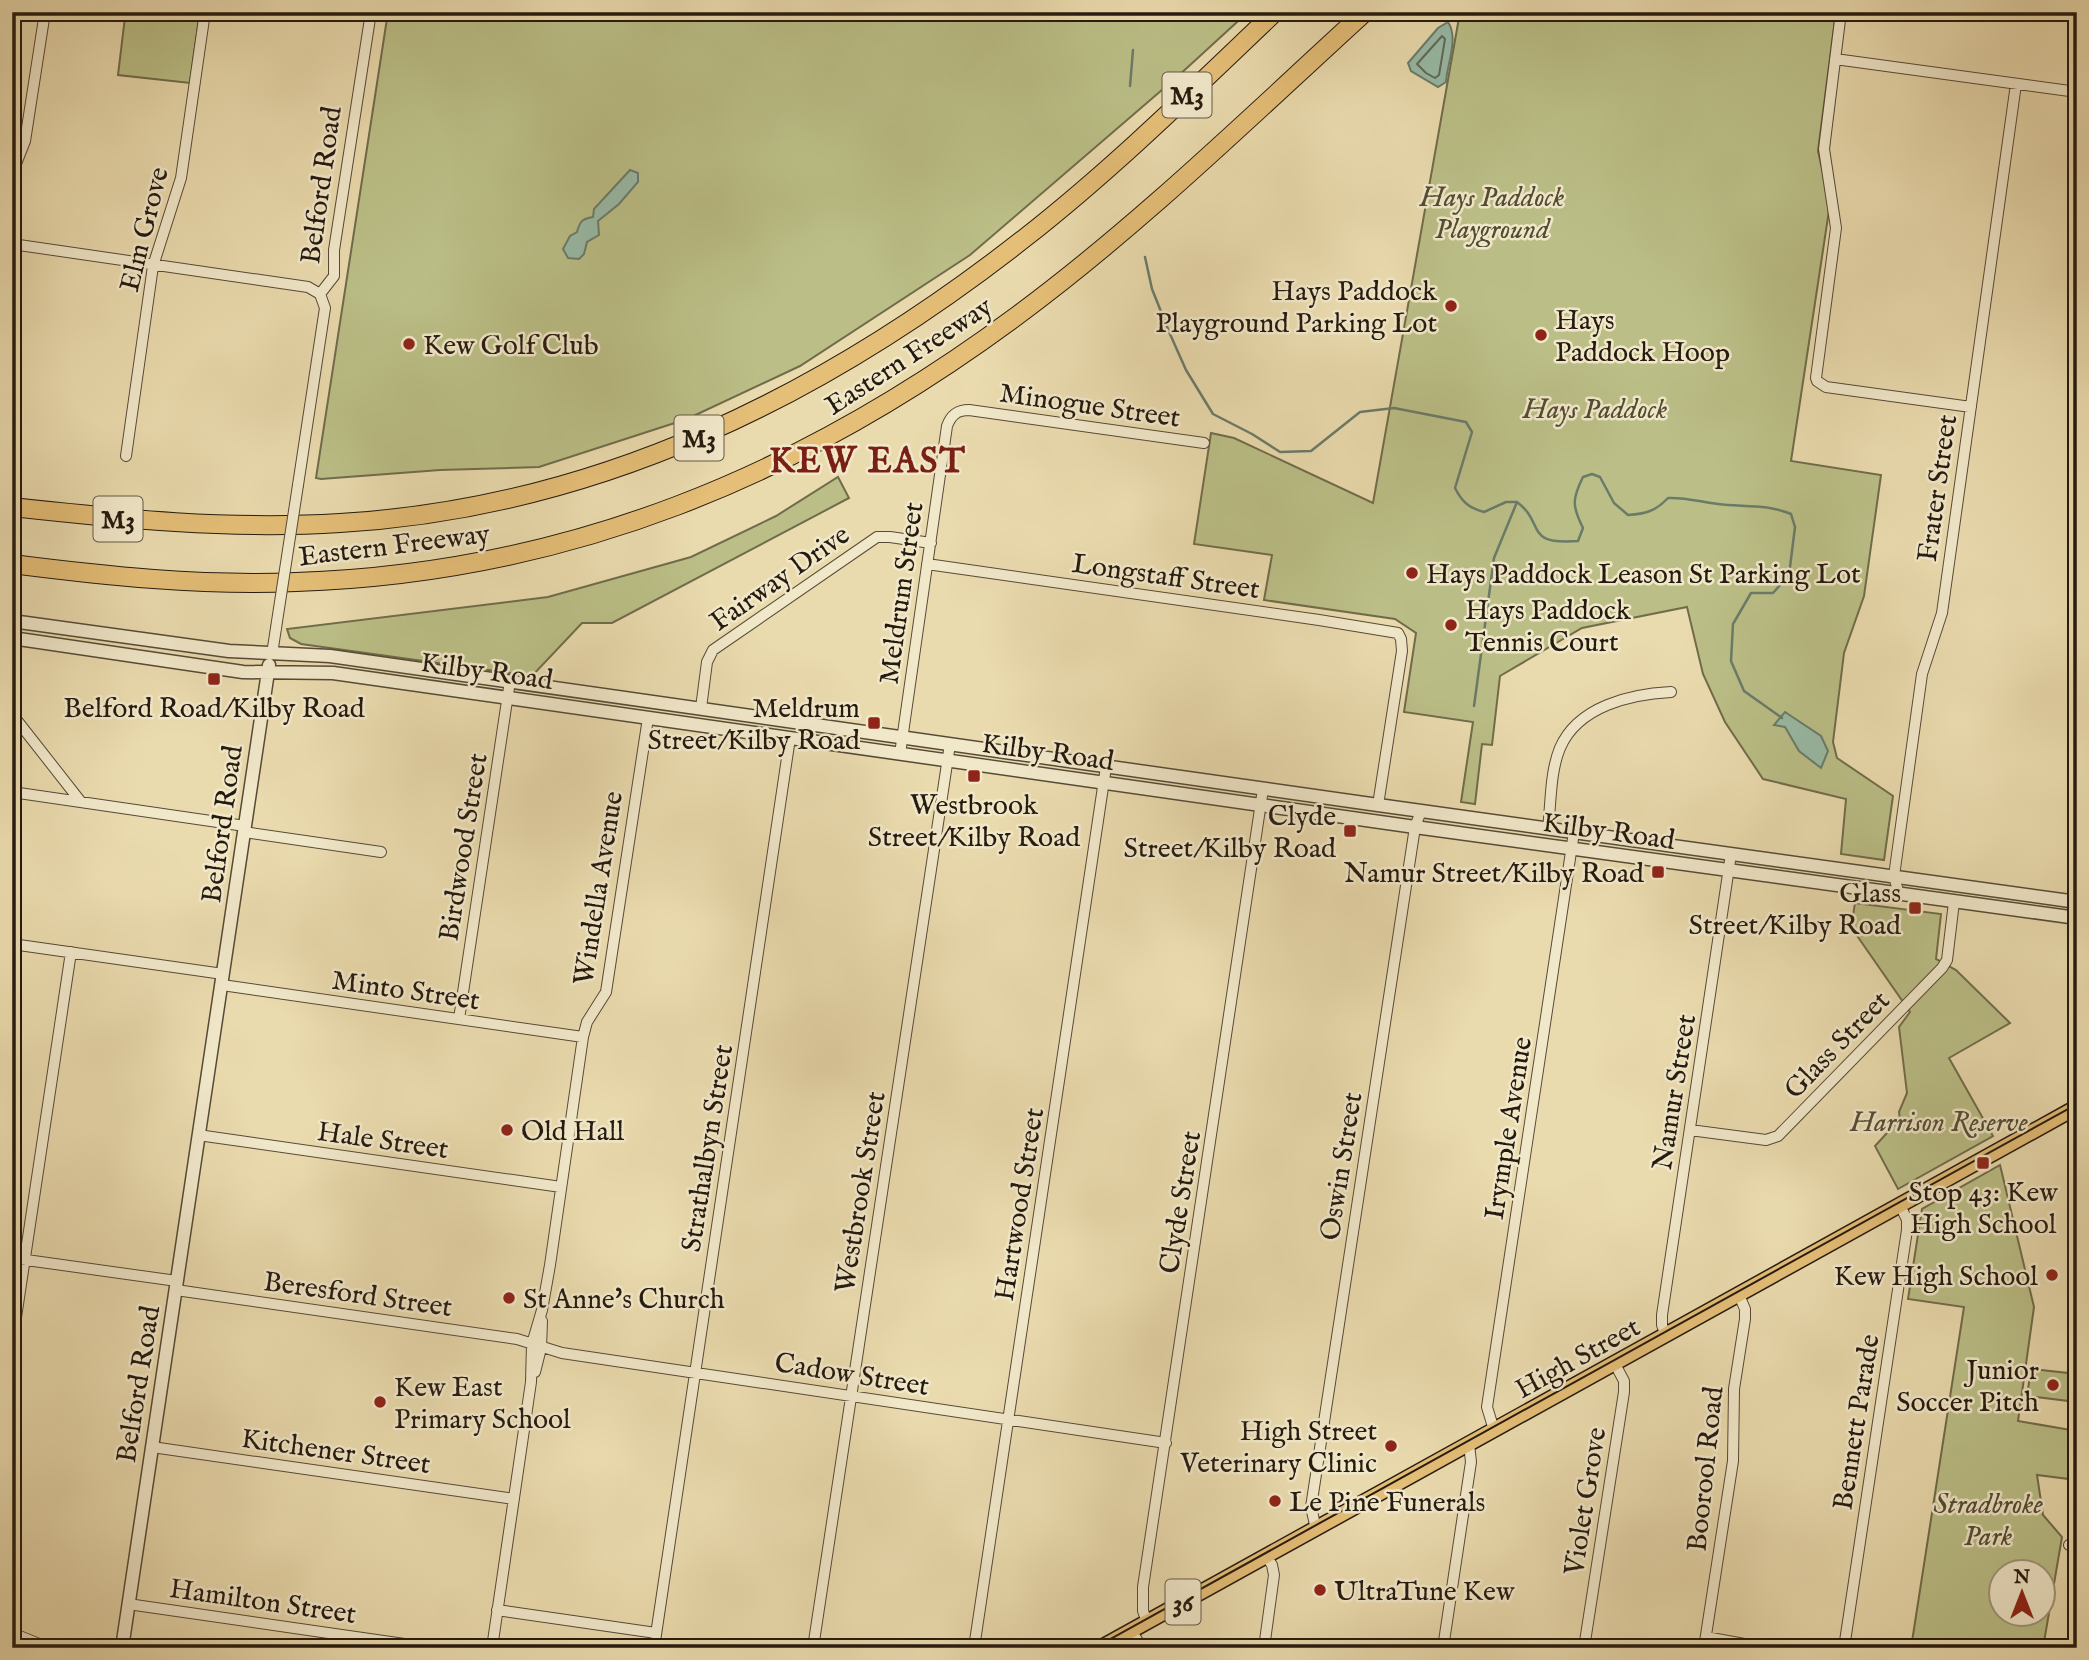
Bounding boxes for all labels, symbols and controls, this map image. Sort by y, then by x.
road number: M3 [1162,72,1212,118]
street label: Belford Road [294,104,351,266]
street label: Elm Grove [113,163,178,296]
park label: Hays Paddock Playground [1419,181,1564,248]
place label: Hays Paddock Playground Parking Lot [1155,275,1438,342]
street label: Eastern Freeway [819,290,1000,424]
marker: Hays Paddock Playground Parking Lot [1443,298,1459,314]
place label: Hays Paddock Hoop [1555,304,1730,371]
marker: Hays Paddock Hoop [1533,327,1549,343]
place label: Kew Golf Club [423,329,599,364]
marker: Kew Golf Club [401,336,417,352]
street label: Minogue Street [997,376,1183,437]
park label: Hays Paddock [1522,393,1667,428]
street label: Frater Street [1911,412,1966,564]
road number: M3 [674,416,724,460]
district label: KEW EAST [769,440,967,485]
road number: M3 [94,496,142,541]
street label: Meldrum Street [872,500,933,687]
street label: Eastern Freeway [297,517,492,576]
street label: Fairway Drive [704,518,857,640]
street label: Longstaff Street [1070,547,1262,608]
place label: Hays Paddock Leason St Parking Lot [1426,558,1861,593]
marker: Hays Paddock Leason St Parking Lot [1404,565,1420,581]
place label: Hays Paddock Tennis Court [1465,594,1632,661]
marker: Hays Paddock Tennis Court [1443,617,1459,633]
street label: Kilby Road [418,646,555,699]
marker: Belford Road/Kilby Road [206,671,222,687]
place label: Belford Road/Kilby Road [63,692,365,727]
place label: Meldrum Street/Kilby Road [648,692,860,759]
marker: Meldrum Street/Kilby Road [866,715,882,731]
street label: Kilby Road [979,727,1116,780]
street label: Belford Road [195,743,252,905]
street label: Birdwood Street [432,750,497,944]
marker: Westbrook Street/Kilby Road [966,768,982,784]
street label: Windella Avenue [567,789,632,988]
place label: Westbrook Street/Kilby Road [868,789,1080,856]
place label: Clyde Street/Kilby Road [1124,800,1336,867]
street label: Kilby Road [1540,806,1677,859]
marker: Clyde Street/Kilby Road [1342,823,1358,839]
place label: Namur Street/Kilby Road [1344,857,1644,892]
marker: Namur Street/Kilby Road [1650,864,1666,880]
place label: Glass Street/Kilby Road [1689,877,1901,944]
marker: Glass Street/Kilby Road [1907,900,1923,916]
street label: Minto Street [329,964,482,1019]
street label: Glass Street [1777,984,1898,1107]
street label: Namur Street [1646,1012,1705,1173]
street label: Irymple Avenue [1478,1034,1541,1222]
street label: Strathalbyn Street [675,1042,742,1255]
street label: Westbrook Street [828,1089,895,1296]
street label: Oswin Street [1313,1089,1372,1243]
street label: Hartwood Street [988,1105,1053,1303]
park label: Harrison Reserve [1849,1106,2029,1141]
street label: Hale Street [315,1115,451,1168]
place label: Old Hall [521,1115,625,1150]
marker: Old Hall [499,1122,515,1138]
street label: Clyde Street [1153,1128,1210,1276]
marker: Stop 43: Kew High School [1975,1155,1991,1171]
place label: Stop 43: Kew High School [1908,1176,2058,1243]
place label: Kew High School [1834,1260,2038,1295]
street label: Beresford Street [261,1265,455,1326]
marker: Kew High School [2044,1267,2060,1283]
place label: St Anne's Church [523,1283,725,1318]
marker: St Anne's Church [501,1290,517,1306]
street label: Belford Road [110,1303,169,1465]
street label: High Street [1510,1310,1647,1408]
street label: Bennett Parade [1826,1332,1889,1513]
street label: Cadow Street [772,1346,932,1405]
place label: Junior Soccer Pitch [1896,1354,2039,1421]
place label: Kew East Primary School [394,1371,571,1438]
marker: Junior Soccer Pitch [2045,1377,2061,1393]
street label: Boorool Road [1680,1385,1733,1554]
marker: Kew East Primary School [372,1394,388,1410]
place label: High Street Veterinary Clinic [1179,1415,1377,1482]
street label: Kitchener Street [239,1422,433,1483]
street label: Violet Grove [1557,1425,1615,1579]
marker: High Street Veterinary Clinic [1383,1438,1399,1454]
place label: Le Pine Funerals [1289,1486,1485,1521]
park label: Stradbroke Park [1933,1488,2043,1555]
marker: Le Pine Funerals [1267,1493,1283,1509]
north arrow [1988,1558,2058,1628]
text: N [2013,1566,2031,1590]
street label: Hamilton Street [167,1572,359,1633]
place label: UltraTune Kew [1334,1575,1515,1610]
road number: 36 [1166,1580,1200,1624]
marker: UltraTune Kew [1312,1582,1328,1598]

